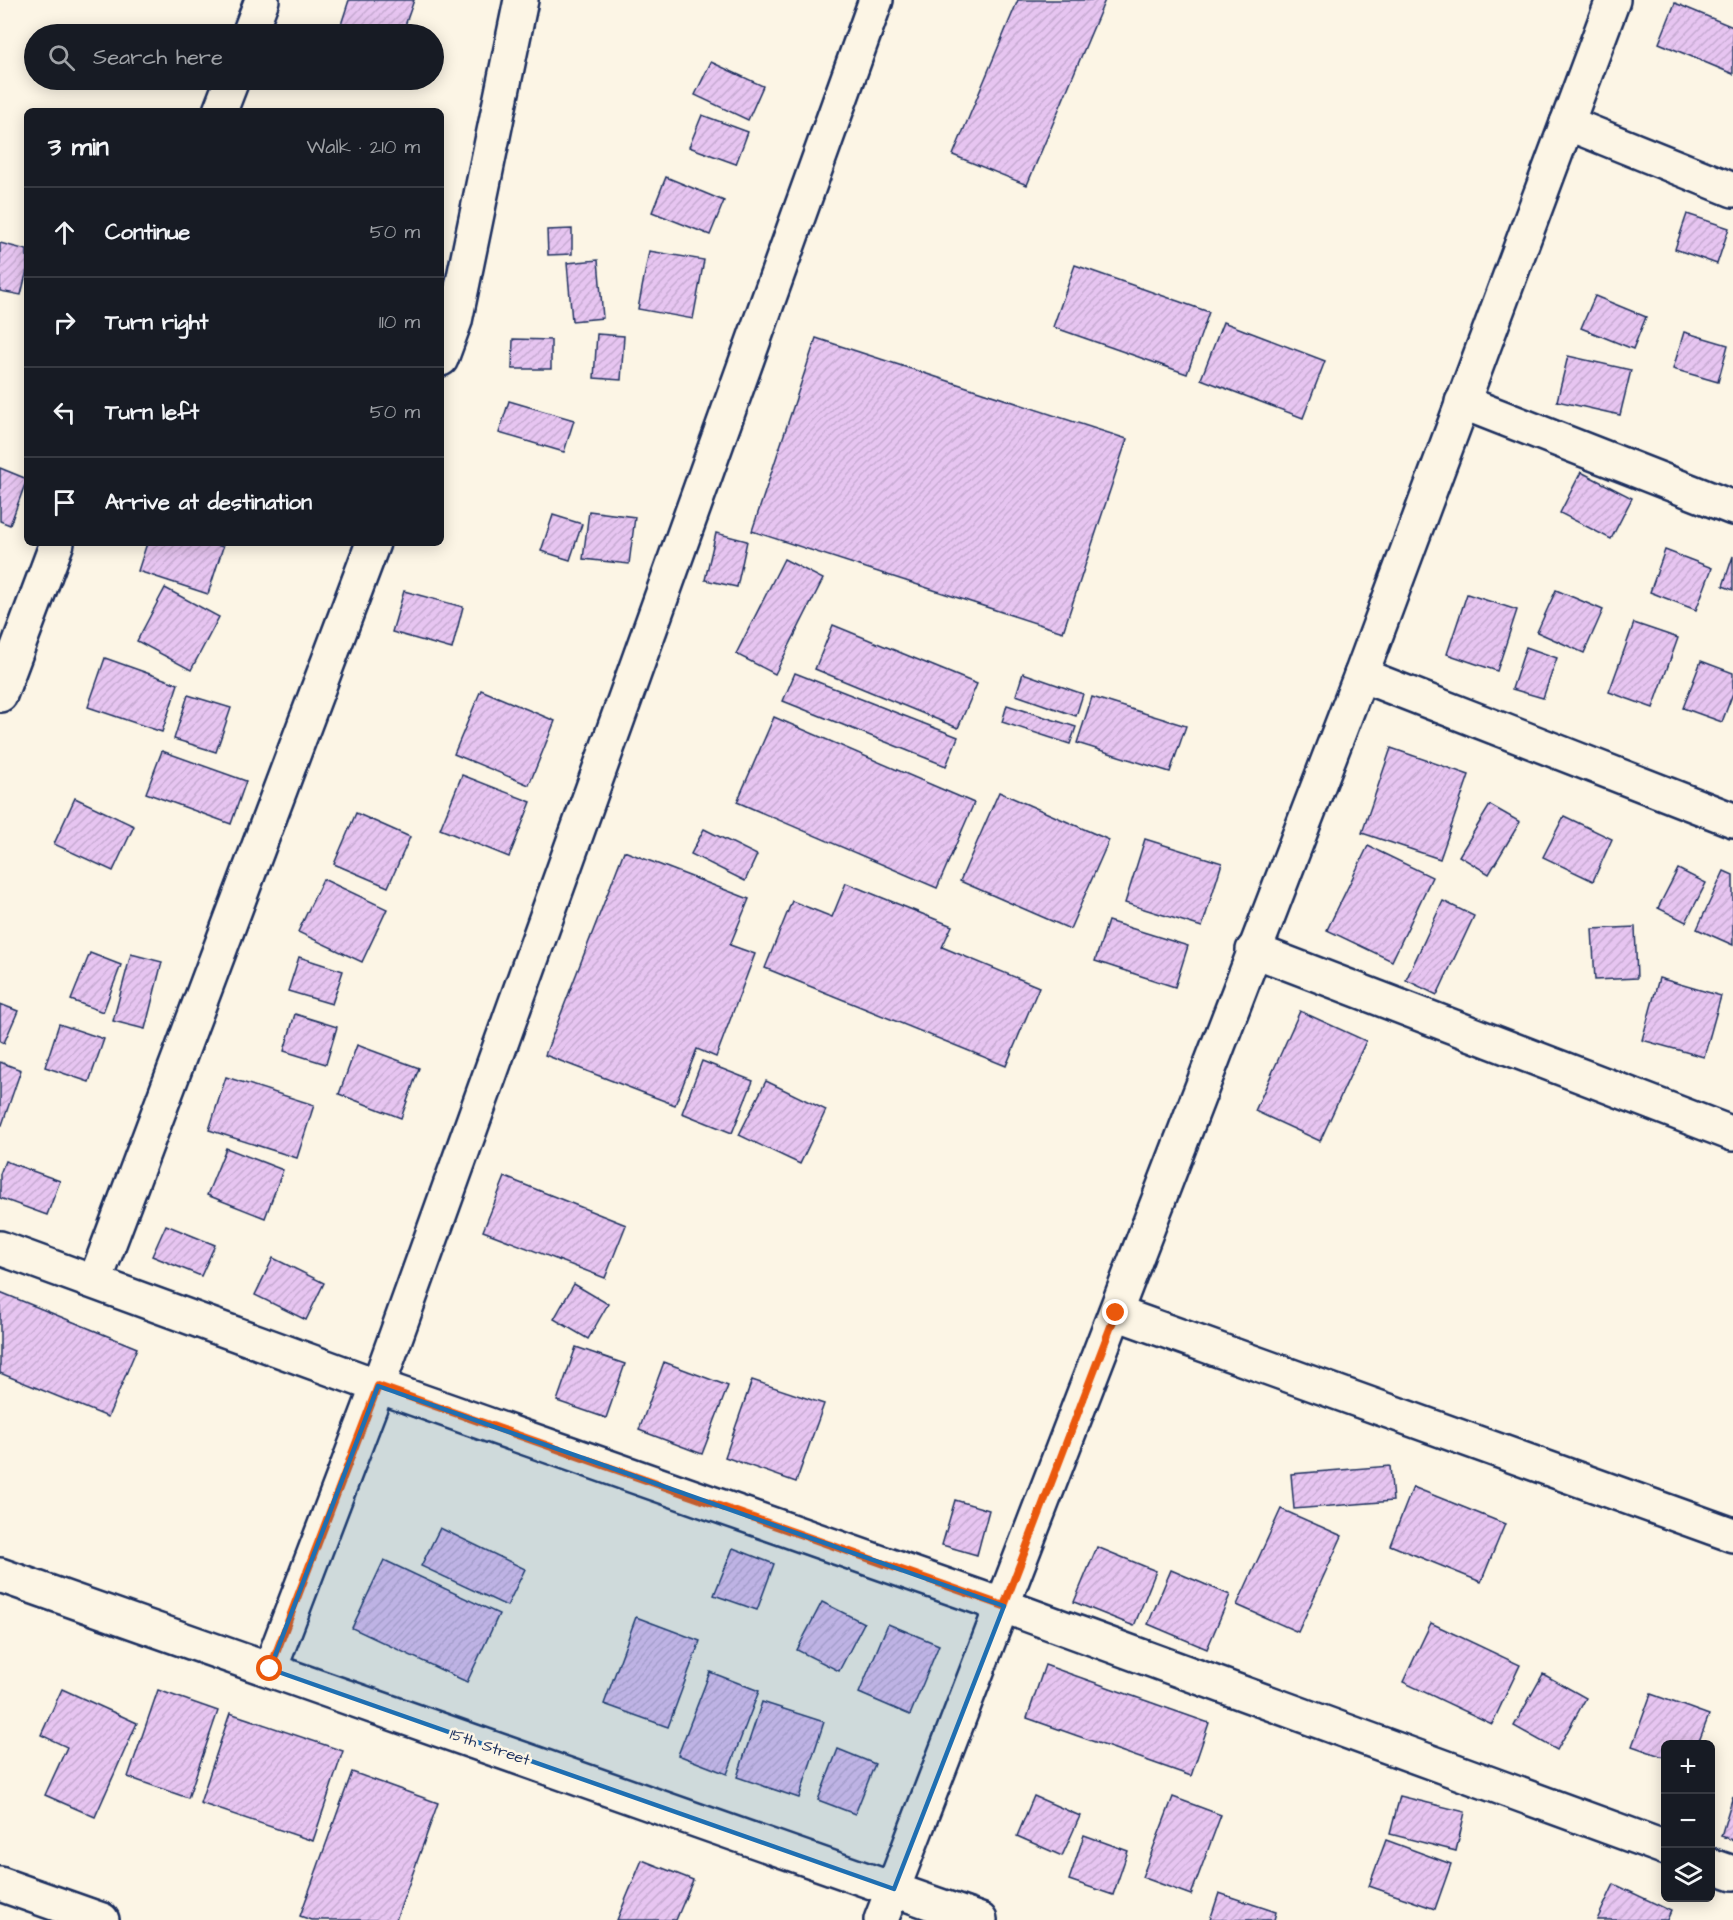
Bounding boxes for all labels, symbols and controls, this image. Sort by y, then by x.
search box [24,24,444,90]
icon: search [45,41,78,74]
text: Search here [93,42,223,73]
text: 3 min [48,129,109,165]
text: Walk · 210 m [307,133,420,161]
icon: ahead [48,216,81,249]
text: Continue [105,217,190,248]
text: 50 m [370,218,420,246]
icon: right [48,306,81,339]
text: Turn right [105,307,208,338]
text: 110 m [379,308,420,336]
icon: left [48,396,81,429]
text: Turn left [105,397,199,428]
text: 50 m [370,398,420,426]
icon: arrive [48,486,81,519]
text: Arrive at destination [105,487,312,518]
route end [1102,1299,1128,1325]
route start [256,1655,282,1681]
street label: 15th Street [447,1723,534,1771]
map controls [1661,1740,1715,1902]
button: + [1661,1740,1715,1794]
button: − [1661,1794,1715,1848]
button: layers [1661,1848,1715,1902]

